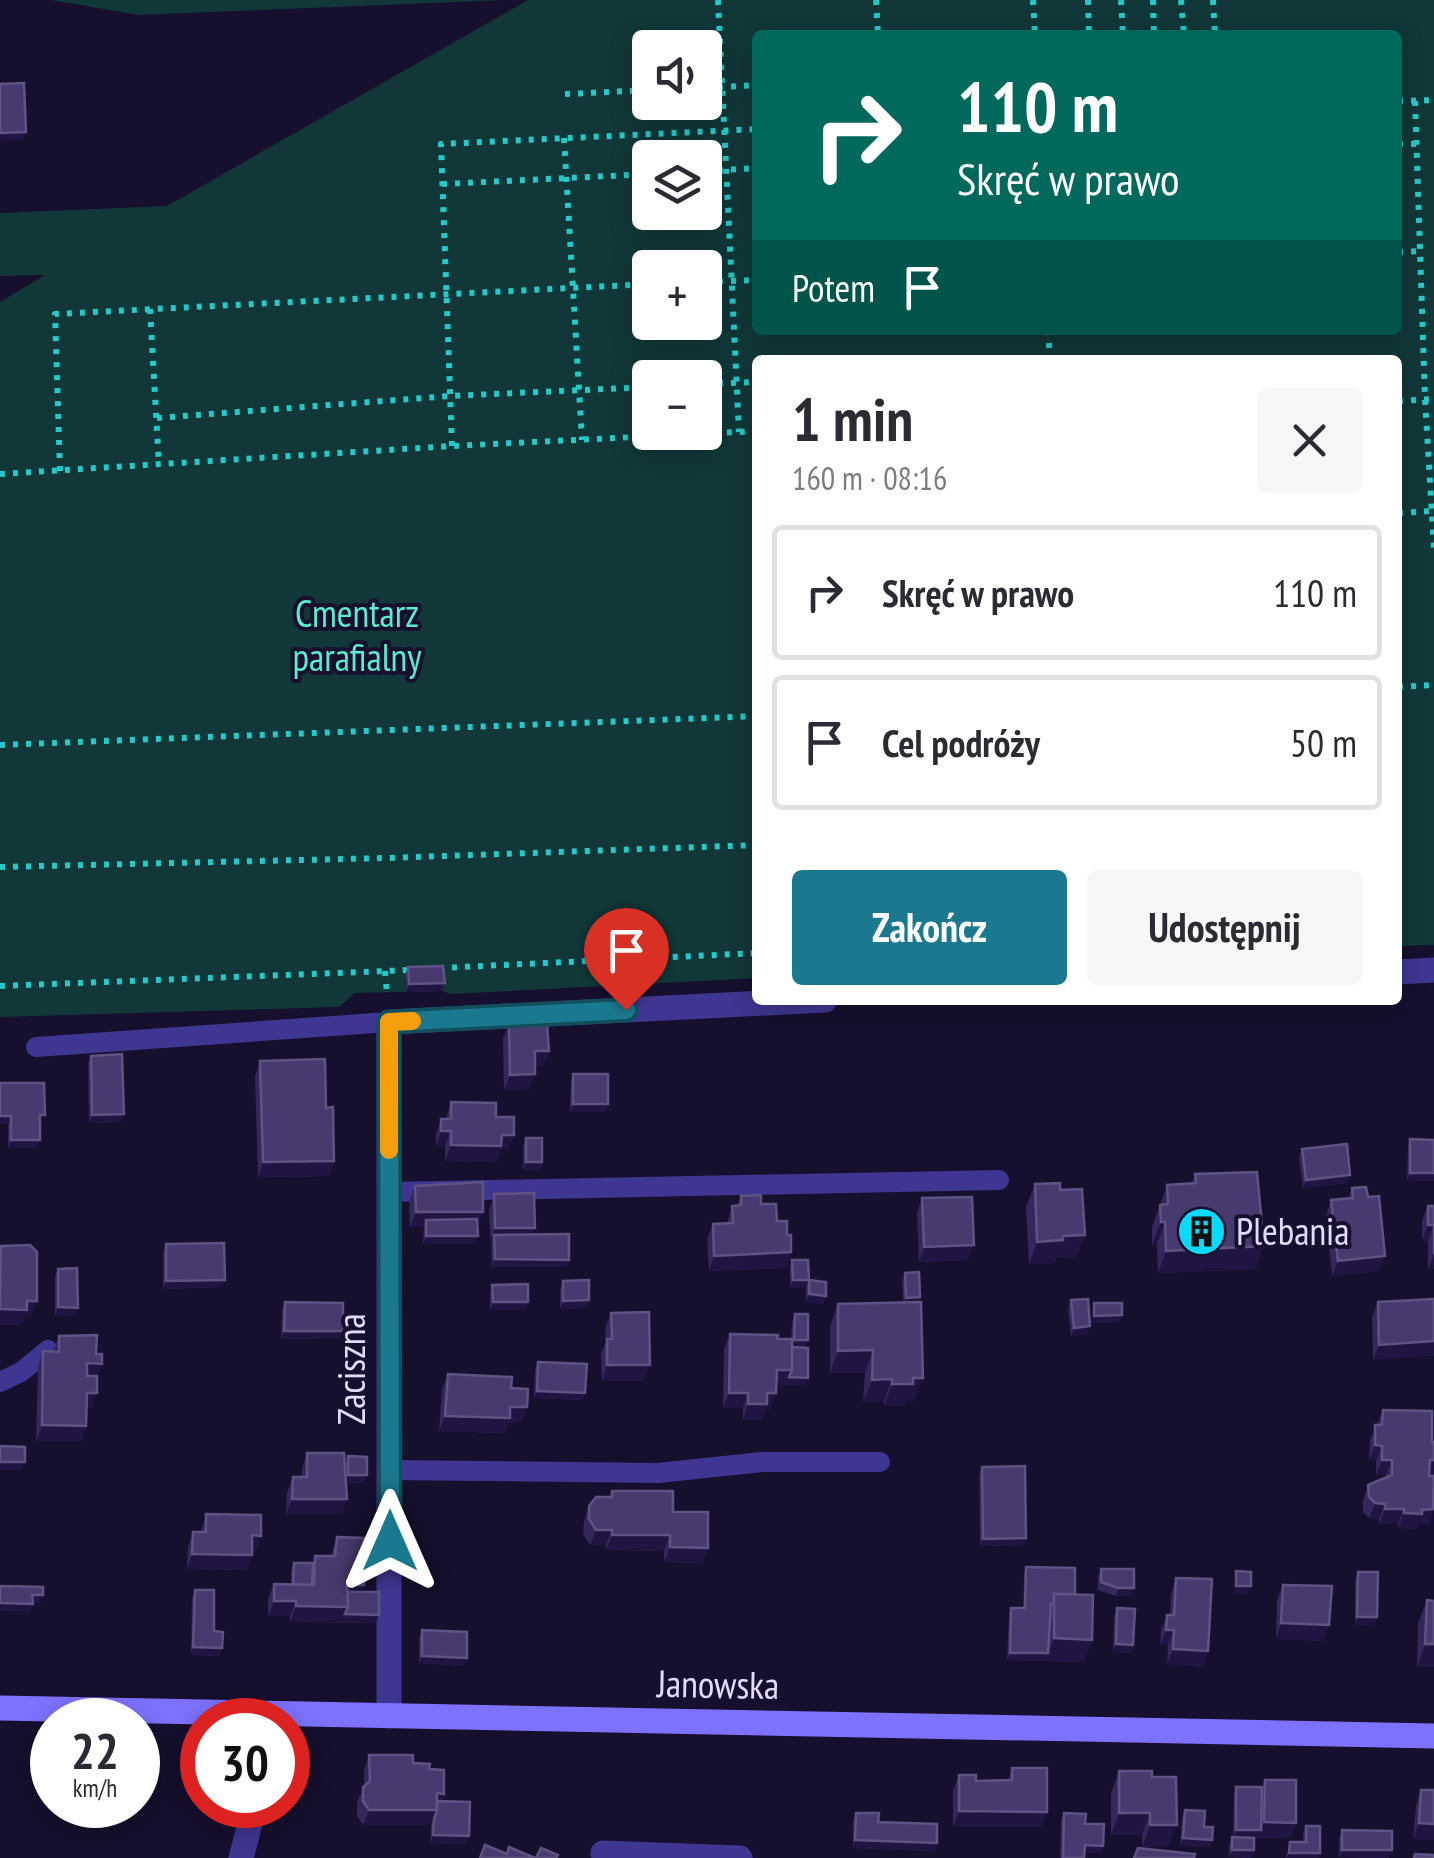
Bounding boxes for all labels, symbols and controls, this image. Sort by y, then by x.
map controls [632,30,722,450]
button: sound [632,30,722,120]
text: 110 m [957,61,1118,151]
icon: right [792,70,922,200]
button: layers [632,140,722,230]
text: Skręć w prawo [957,149,1180,207]
button: + [632,250,722,340]
icon: arrive [895,260,950,315]
text: Potem [792,263,875,312]
button: − [632,360,722,450]
text: 1 min [792,380,913,458]
button: close [1257,388,1362,493]
text: 160 m · 08:16 [792,457,947,499]
icon: right [797,565,852,620]
text: Skręć w prawo [882,568,1074,617]
text: 110 m [1273,568,1357,617]
park label: Cmentarz parafialny [293,588,422,681]
icon: arrive [797,715,852,770]
text: Cel podróży [882,718,1040,767]
text: 50 m [1290,718,1357,767]
button: Zakończ [792,870,1067,985]
button: Udostępnij [1087,870,1362,985]
pin [584,908,669,1011]
icon: arrive [599,923,654,978]
building icon: Plebania [1175,1206,1227,1258]
place label: Plebania [1236,1206,1350,1255]
street label: Zaciszna [326,1313,375,1425]
position arrow [338,1489,442,1593]
street label: Janowska [655,1658,780,1709]
speed limit sign: 30 [180,1698,310,1828]
text: 22 [71,1718,119,1783]
text: km/h [73,1772,117,1804]

